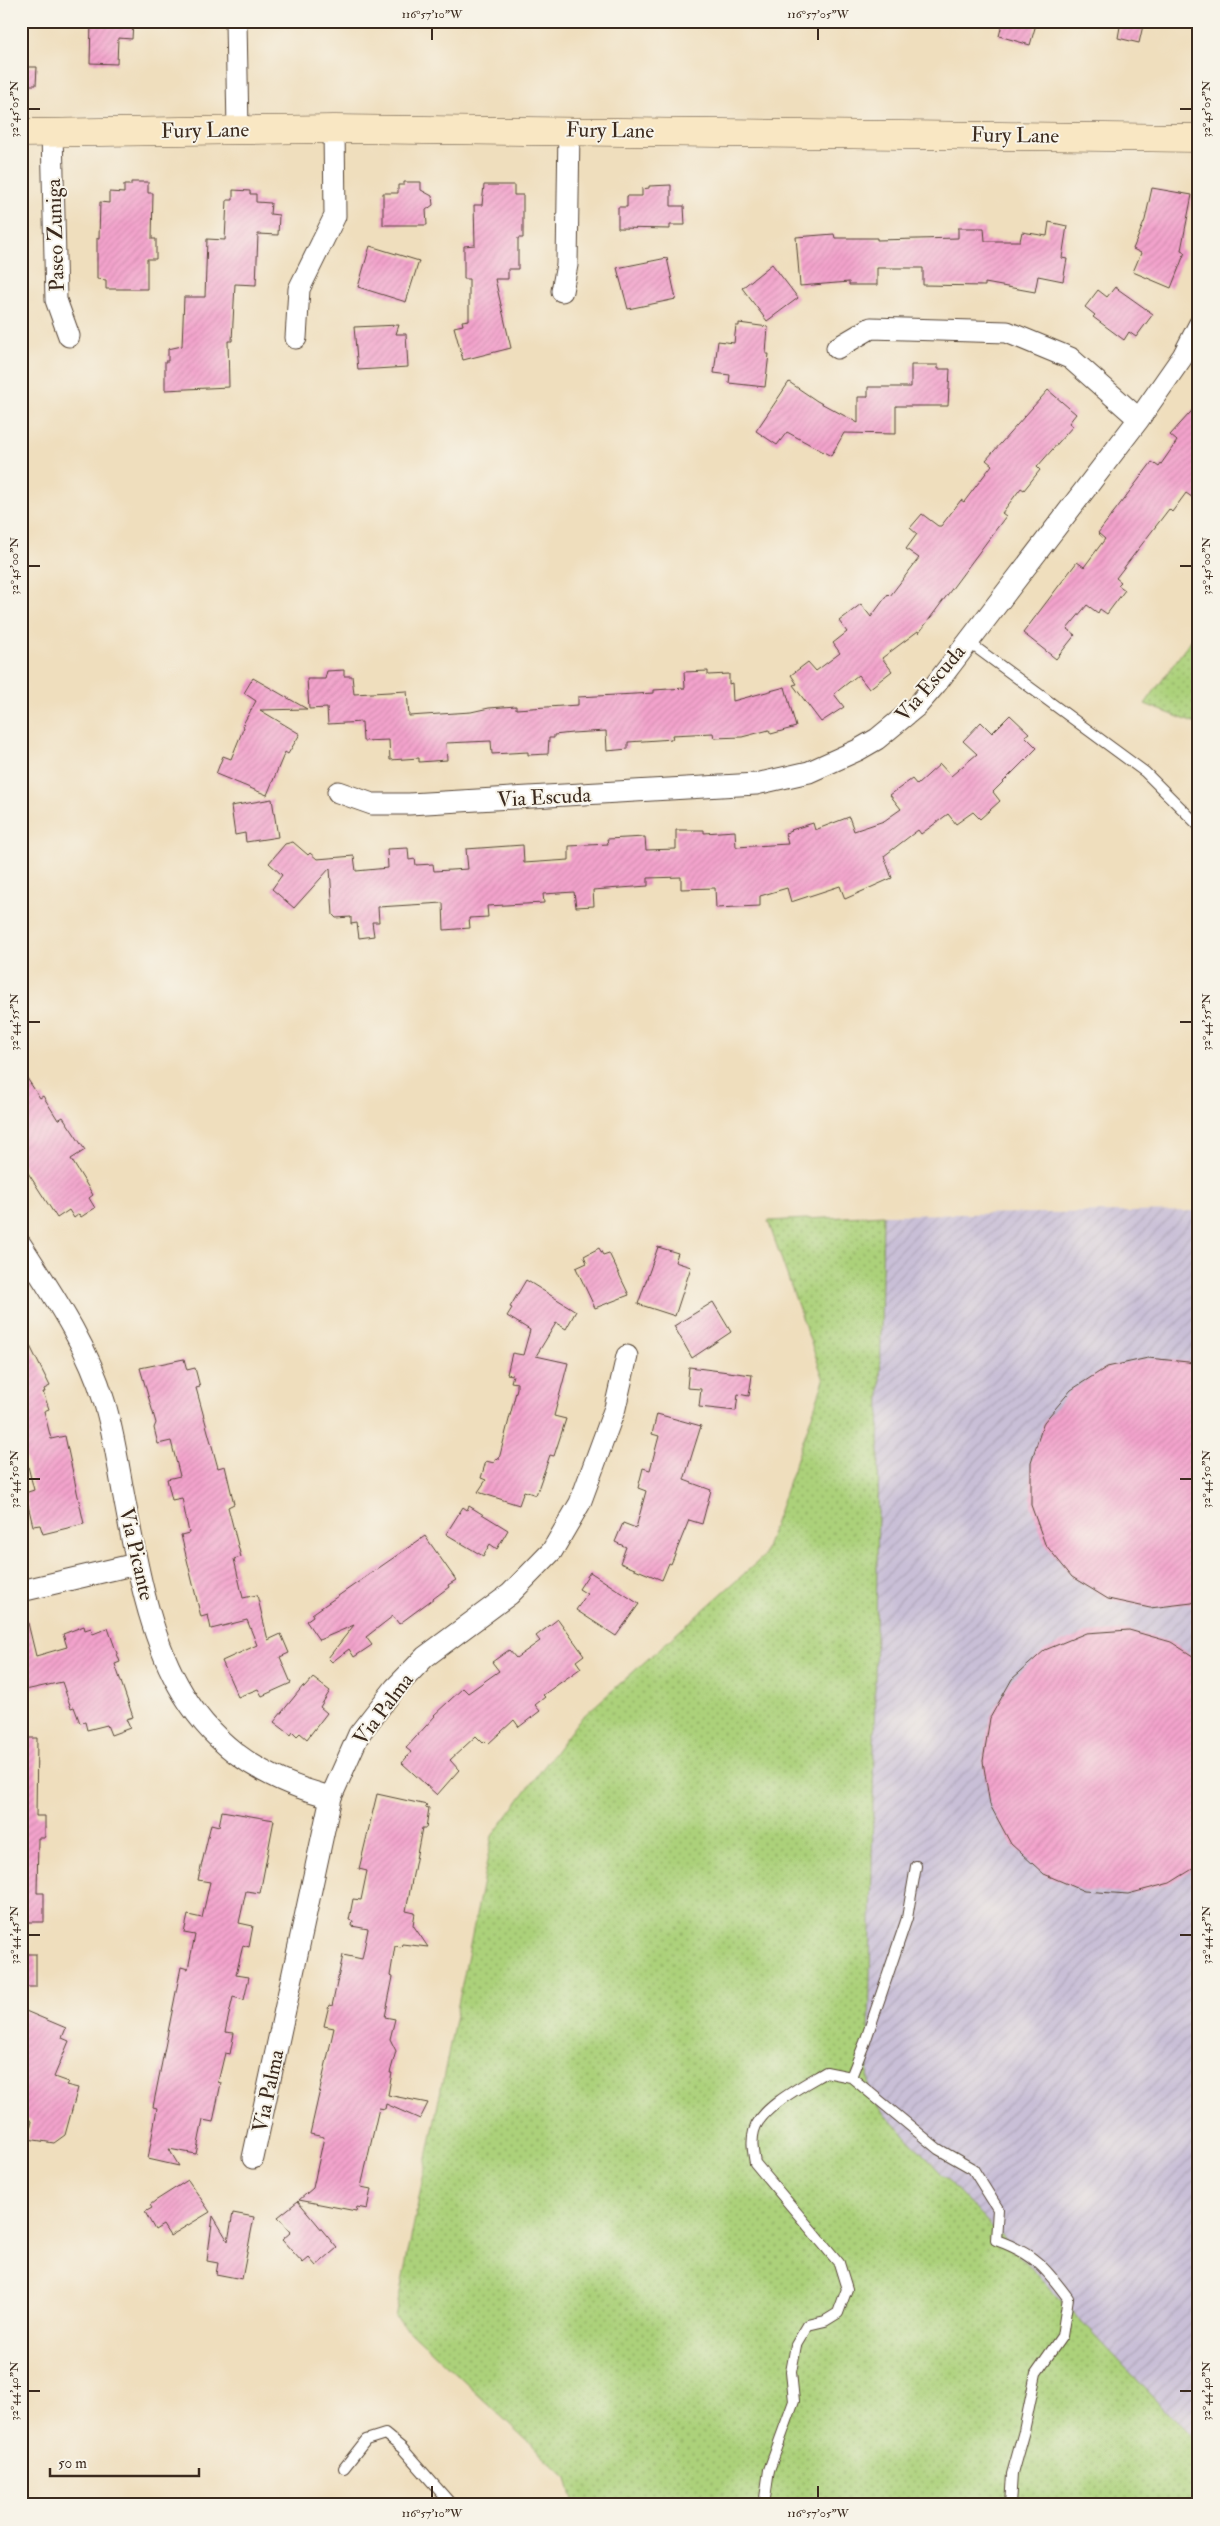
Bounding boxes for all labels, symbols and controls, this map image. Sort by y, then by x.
text: 116°57'10"W [402,7,463,22]
text: 116°57'05"W [787,7,850,22]
text: 32°45'05"N [7,80,22,138]
text: 32°45'05"N [1199,80,1214,138]
street label: Fury Lane [161,116,250,145]
street label: Fury Lane [566,116,655,145]
street label: Fury Lane [971,121,1060,150]
street label: Paseo Zuniga [40,178,71,292]
text: 32°45'00"N [7,537,22,595]
text: 32°45'00"N [1199,537,1214,595]
street label: Via Escuda [889,639,972,728]
street label: Via Escuda [496,782,592,813]
text: 32°44'55"N [7,993,22,1051]
text: 32°44'55"N [1199,993,1214,1051]
text: 32°44'50"N [7,1450,22,1508]
text: 32°44'50"N [1199,1450,1214,1508]
street label: Via Picante [113,1505,160,1603]
street label: Via Palma [347,1667,420,1751]
text: 32°44'45"N [7,1905,22,1964]
text: 32°44'45"N [1199,1905,1214,1964]
street label: Via Palma [247,2047,291,2135]
text: 32°44'40"N [7,2361,22,2421]
text: 32°44'40"N [1199,2361,1214,2421]
scale bar [50,2446,199,2478]
text: 50 m [58,2454,87,2473]
text: 116°57'10"W [402,2506,463,2521]
text: 116°57'05"W [787,2506,850,2521]

